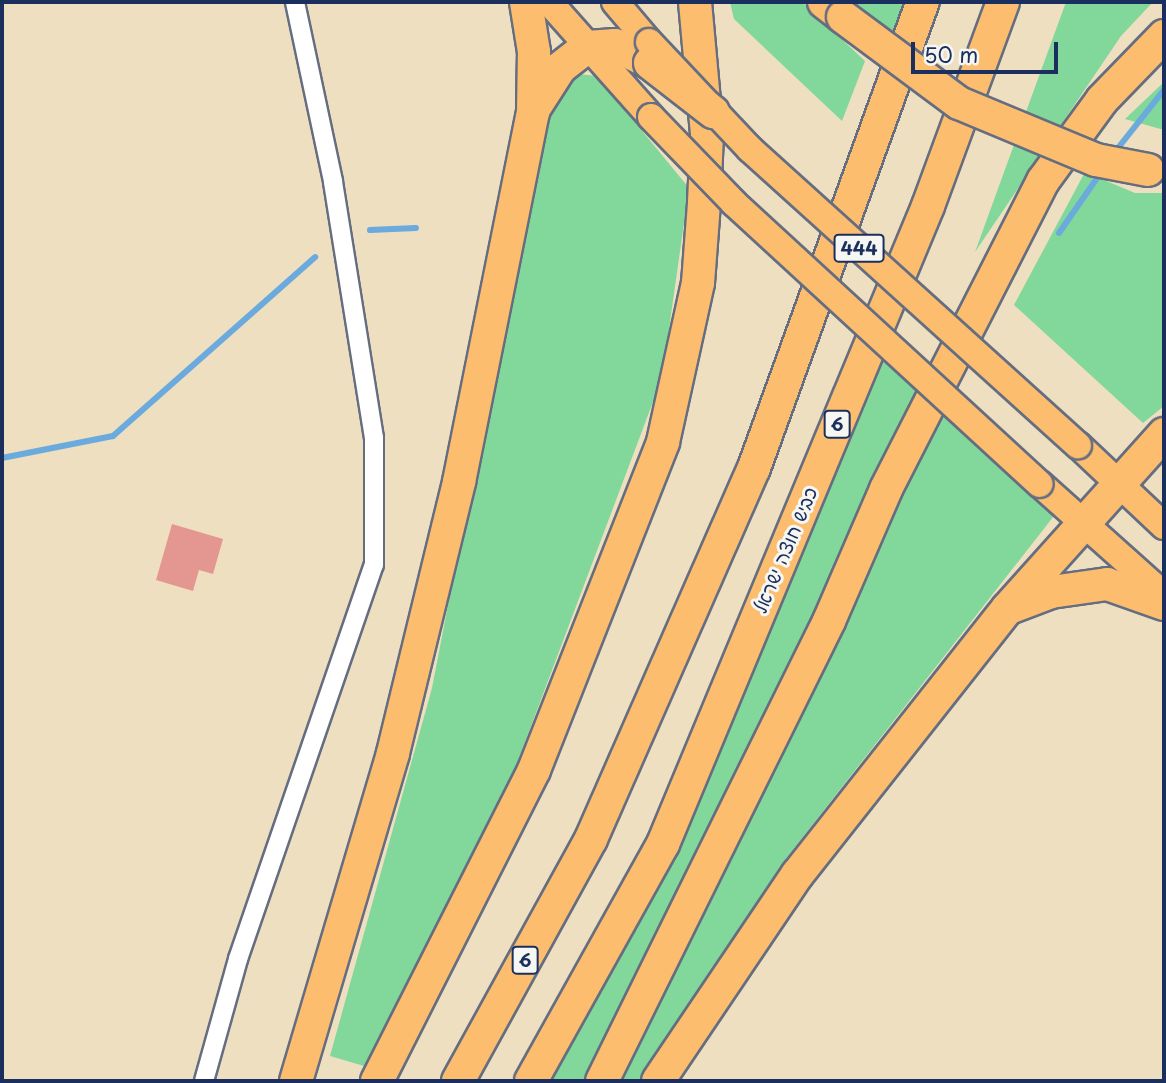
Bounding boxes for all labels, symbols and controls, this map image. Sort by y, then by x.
scale bar [914,28,1061,72]
text: 50 m [924,38,978,70]
road number: 444 [833,234,885,262]
road number: 6 [823,410,851,438]
street label: כביש חוצה ישראל [748,483,822,617]
road number: 6 [511,945,539,974]

